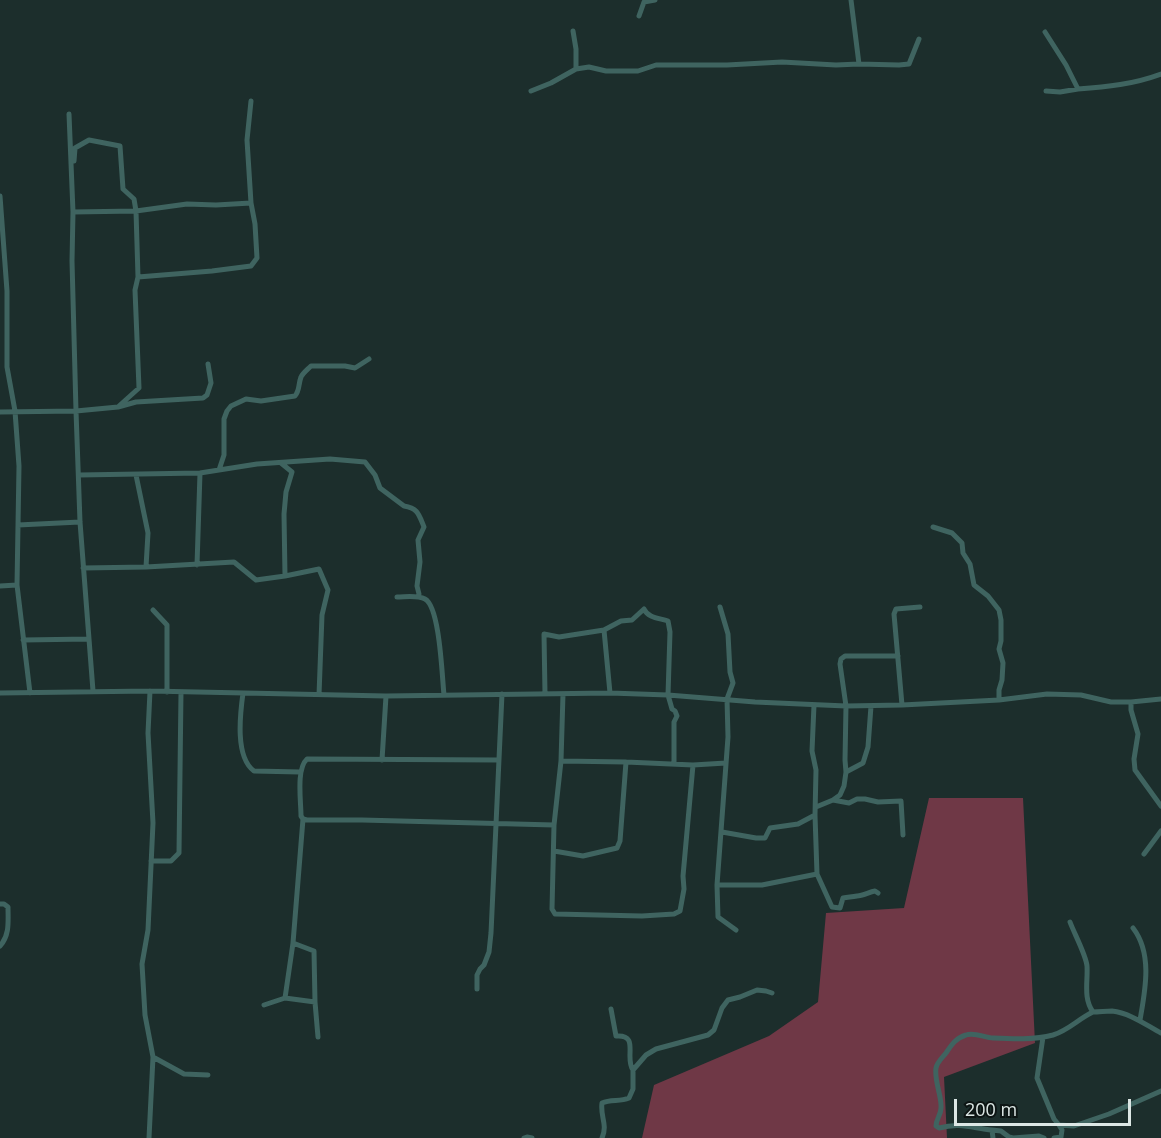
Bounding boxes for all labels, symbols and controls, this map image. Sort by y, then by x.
scale bar [957,1087,1134,1125]
text: 200 m [965,1097,1017,1121]

